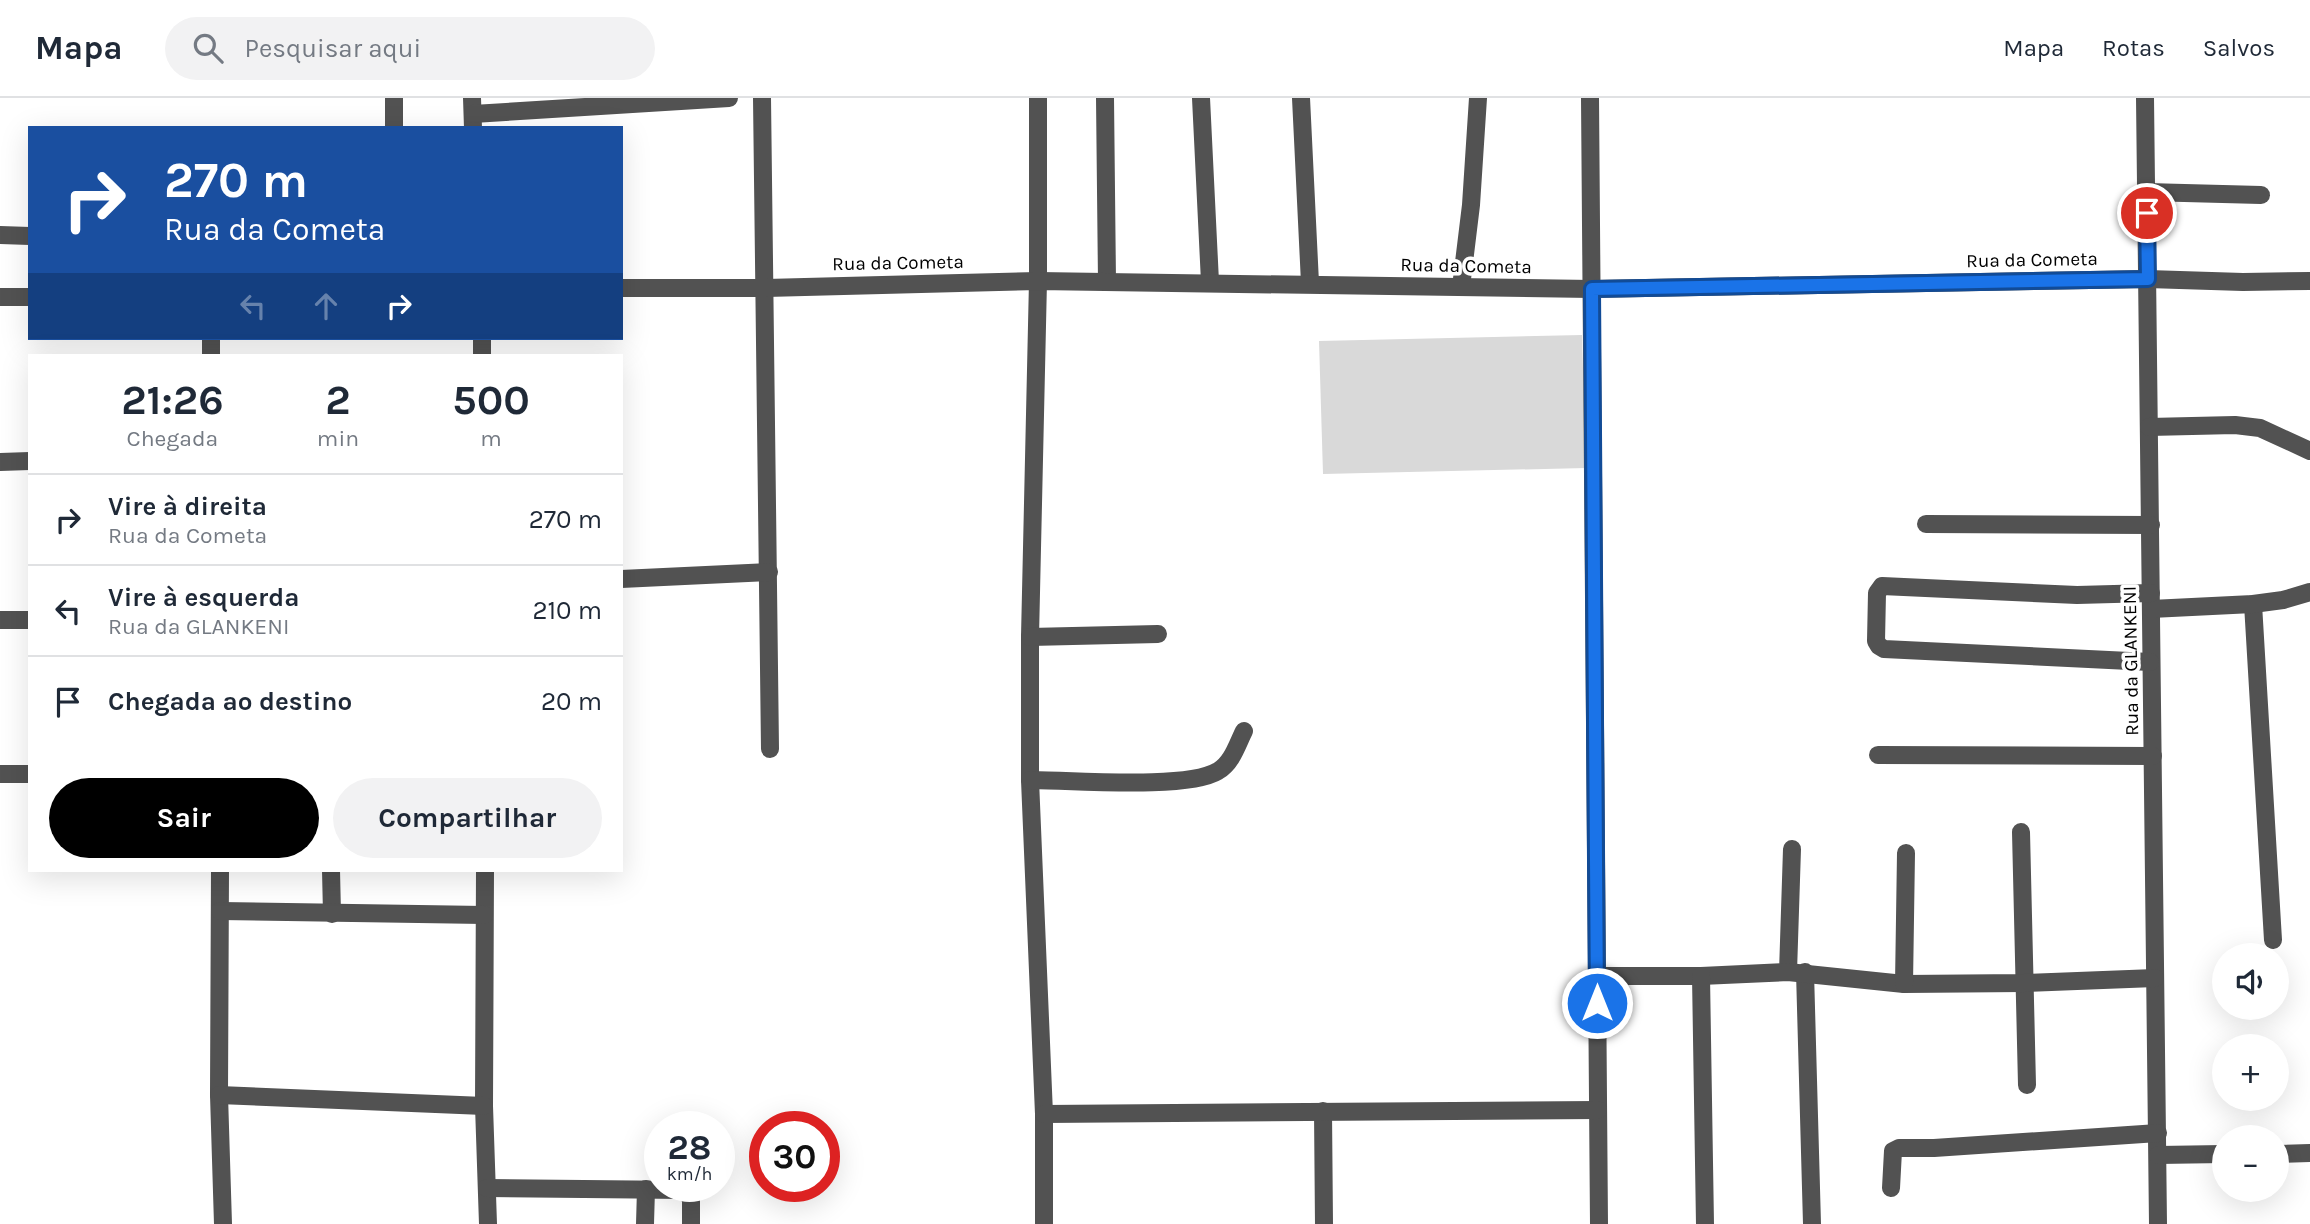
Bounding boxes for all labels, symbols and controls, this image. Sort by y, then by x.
search box [165,17,655,80]
text: Mapa [35,29,123,67]
icon: search [189,29,227,67]
text: Pesquisar aqui [245,33,421,64]
text: Mapa [2003,34,2064,62]
text: Rotas [2102,34,2165,62]
text: Salvos [2203,34,2275,62]
text: 270 m [164,152,308,209]
icon: right [49,154,140,245]
pin [2117,183,2177,243]
icon: arrive [2128,194,2166,232]
text: Rua da Cometa [164,211,386,248]
street label: Rua da Cometa [1966,248,2098,272]
street label: Rua da Cometa [832,251,964,275]
street label: Rua da Cometa [1400,254,1532,278]
icon: left [234,287,272,325]
icon: ahead [307,287,345,325]
icon: right [380,287,418,325]
text: 21:26 [121,375,224,425]
text: 2 [325,375,351,425]
text: 500 [452,375,530,425]
text: Chegada [127,425,218,452]
text: min [317,425,359,452]
text: m [480,425,502,452]
text: Vire à direita [108,491,267,522]
icon: right [49,501,87,539]
text: 270 m [529,504,602,535]
text: Rua da Cometa [108,522,267,549]
text: Vire à esquerda [108,582,299,613]
street label: Rua da GLANKENI [2119,586,2143,736]
icon: left [49,592,87,630]
text: 210 m [532,595,602,626]
text: Rua da GLANKENI [108,613,289,640]
icon: arrive [49,683,87,721]
text: Chegada ao destino [108,686,352,717]
text: 20 m [541,686,602,717]
button: Sair [49,778,319,858]
button: Compartilhar [333,778,602,858]
map controls [2212,943,2289,1202]
button: sound [2212,943,2289,1020]
position arrow [1560,966,1634,1040]
button: + [2212,1034,2289,1111]
speed limit sign: 30 [749,1111,840,1202]
button: − [2212,1125,2289,1202]
text: 28 [668,1127,711,1168]
text: km/h [667,1163,712,1185]

